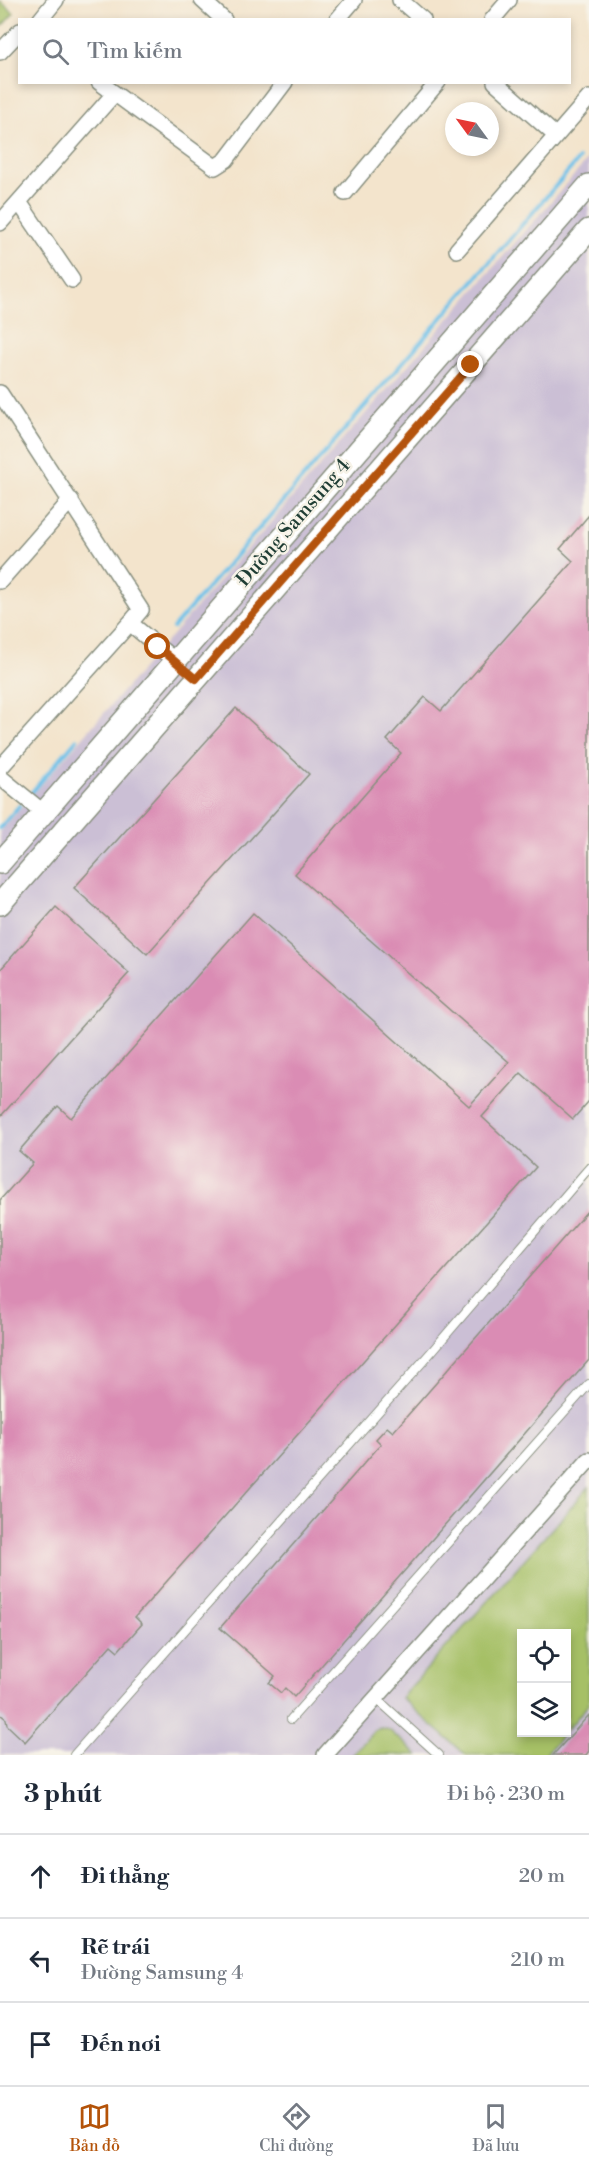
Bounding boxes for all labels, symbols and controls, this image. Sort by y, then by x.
search box [18,18,571,84]
icon: search [39,35,72,68]
text: Tìm kiếm [87,38,183,65]
north arrow [445,102,499,156]
route end [457,351,483,377]
street label: Đường Samsung 4 [231,454,357,592]
route start [144,633,170,659]
map controls [517,1629,571,1737]
button: locate [517,1629,571,1683]
button: layers [517,1683,571,1737]
text: 3 phút [24,1778,102,1810]
text: Đi bộ · 230 m [447,1782,565,1807]
icon: ahead [24,1860,57,1893]
text: Đi thẳng [81,1863,169,1890]
text: 20 m [519,1864,565,1889]
text: Rẽ trái [81,1934,150,1961]
icon: left [24,1944,57,1977]
text: 210 m [510,1948,565,1973]
text: Đường Samsung 4 [81,1961,243,1986]
icon: arrive [24,2028,57,2061]
text: Đến nơi [81,2031,161,2058]
tab: Bản đồ [70,2100,120,2156]
tab: Chỉ đường [259,2100,333,2156]
tab: Đã lưu [473,2100,519,2156]

